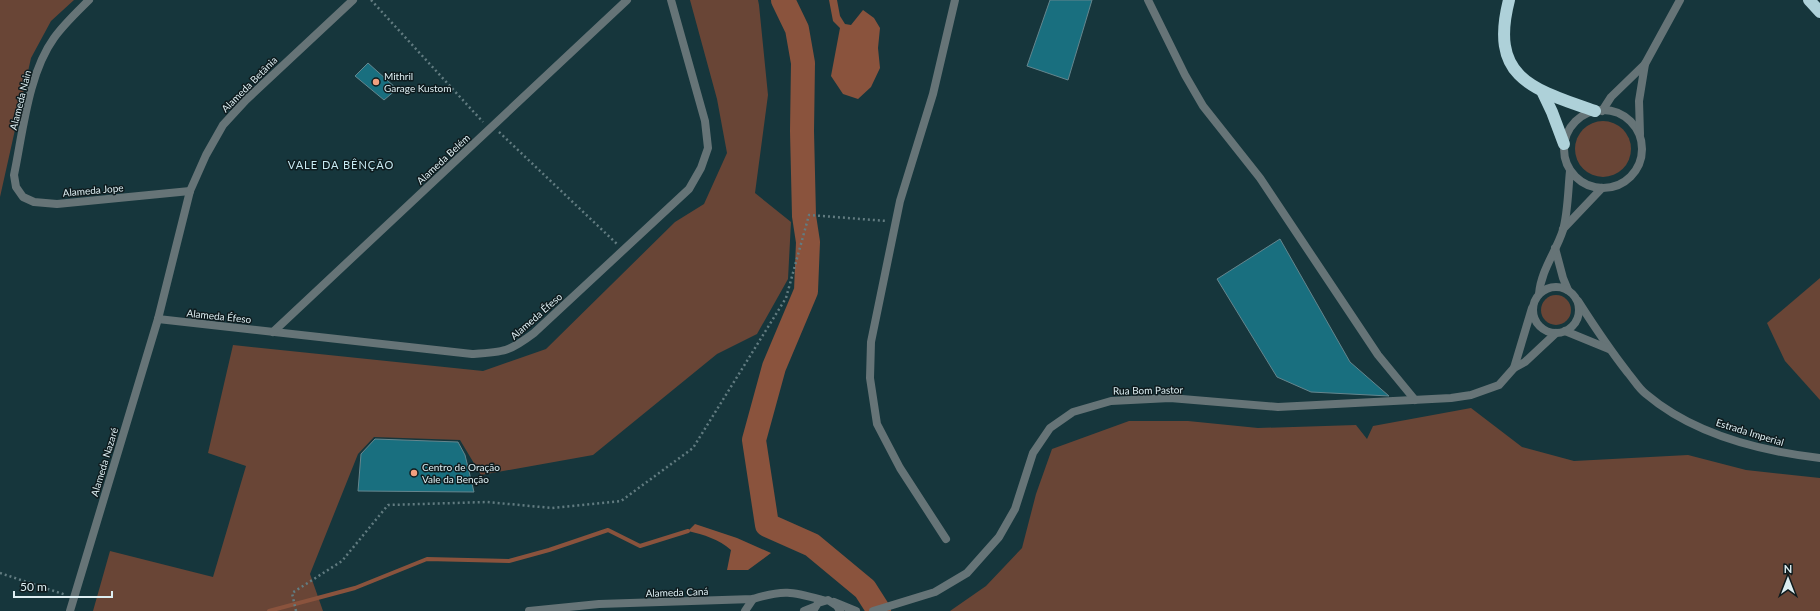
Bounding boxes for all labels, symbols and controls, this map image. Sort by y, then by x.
street label: Alameda Betânia [219,54,279,114]
street label: Alameda Nain [7,69,33,131]
place label: Mithril Garage Kustom [384,70,451,94]
marker: Mithril Garage Kustom [371,77,381,87]
street label: Alameda Belém [414,131,472,187]
district label: VALE DA BÊNÇÃO [288,158,394,171]
street label: Alameda Jope [62,181,124,199]
street label: Alameda Éfeso [508,290,565,342]
street label: Alameda Éfeso [186,307,252,325]
street label: Rua Bom Pastor [1113,383,1183,397]
street label: Estrada Imperial [1715,416,1785,448]
street label: Alameda Nazaré [88,426,120,498]
place label: Centro de Oração Vale da Benção [422,461,500,485]
marker: Centro de Oração Vale da Benção [409,468,419,478]
north arrow [1768,559,1808,599]
text: N [1784,562,1792,575]
scale bar [14,573,112,599]
text: 50 m [20,579,47,594]
street label: Alameda Caná [645,585,709,599]

